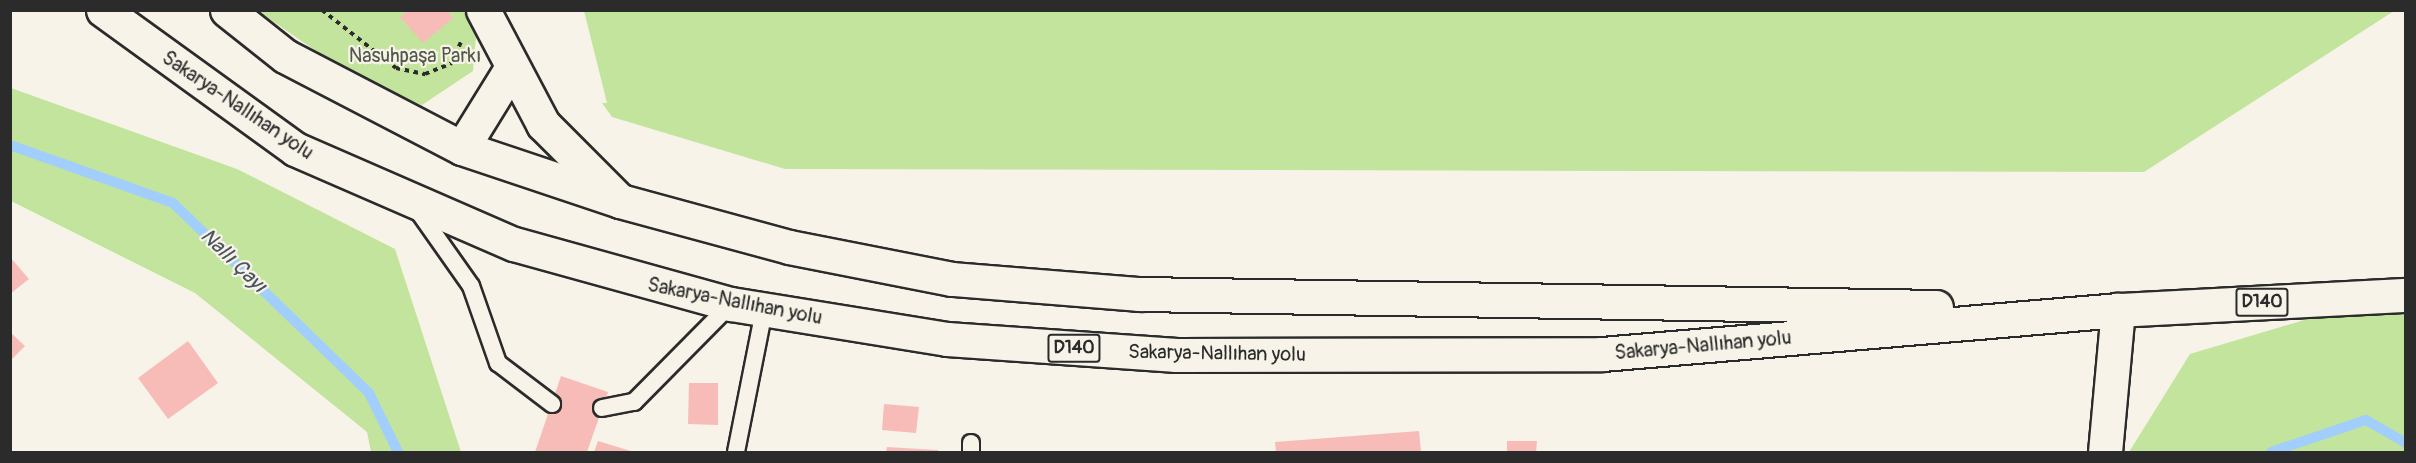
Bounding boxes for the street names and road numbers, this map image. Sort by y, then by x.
street label: Sakarya-Nallıhan yolu [158,45,318,165]
street label: Sakarya-Nallıhan yolu [646,272,824,330]
road number: D140 [2235,287,2289,317]
street label: Sakarya-Nallıhan yolu [1613,325,1793,365]
road number: D140 [1047,333,1101,363]
street label: Sakarya-Nallıhan yolu [1128,339,1306,367]

